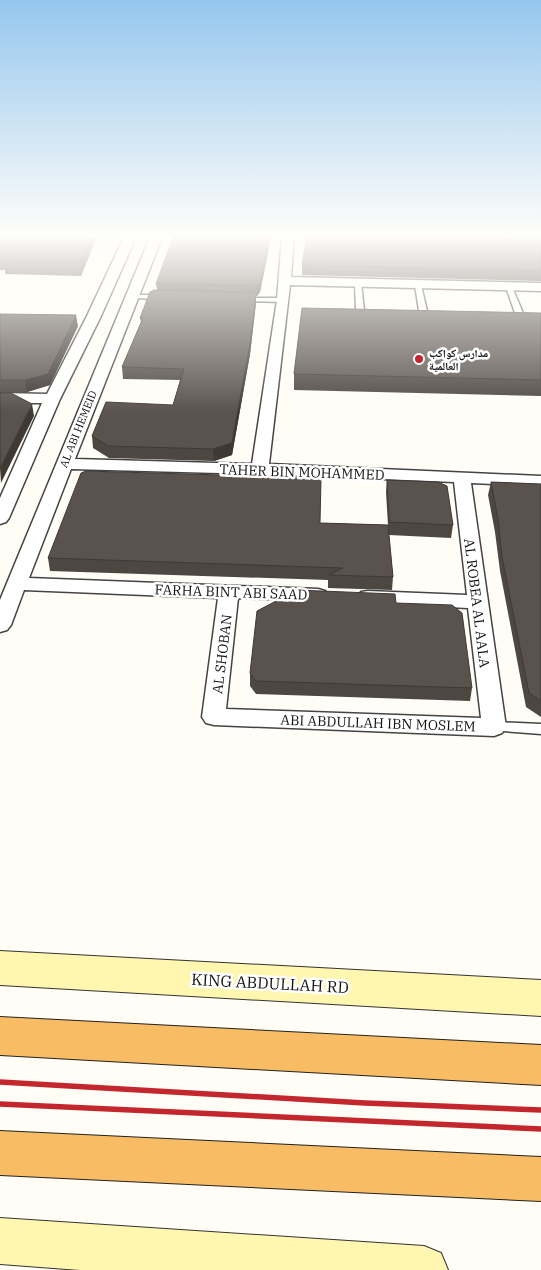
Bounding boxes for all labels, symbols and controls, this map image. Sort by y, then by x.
place label: مدارس كواكب العالمية [429,346,488,373]
marker: مدارس كواكب العالمية [413,353,425,365]
street label: AL ABI HEMEID [56,388,100,470]
street label: TAHER BIN MOHAMMED [219,460,385,484]
street label: AL ROBEA AL AALA [460,537,494,669]
street label: FARHA BINT ABI SAAD [154,580,308,604]
street label: AL SHOBAN [208,613,236,695]
street label: ABI ABDULLAH IBN MOSLEM [280,711,476,735]
street label: KING ABDULLAH RD [191,969,349,997]

